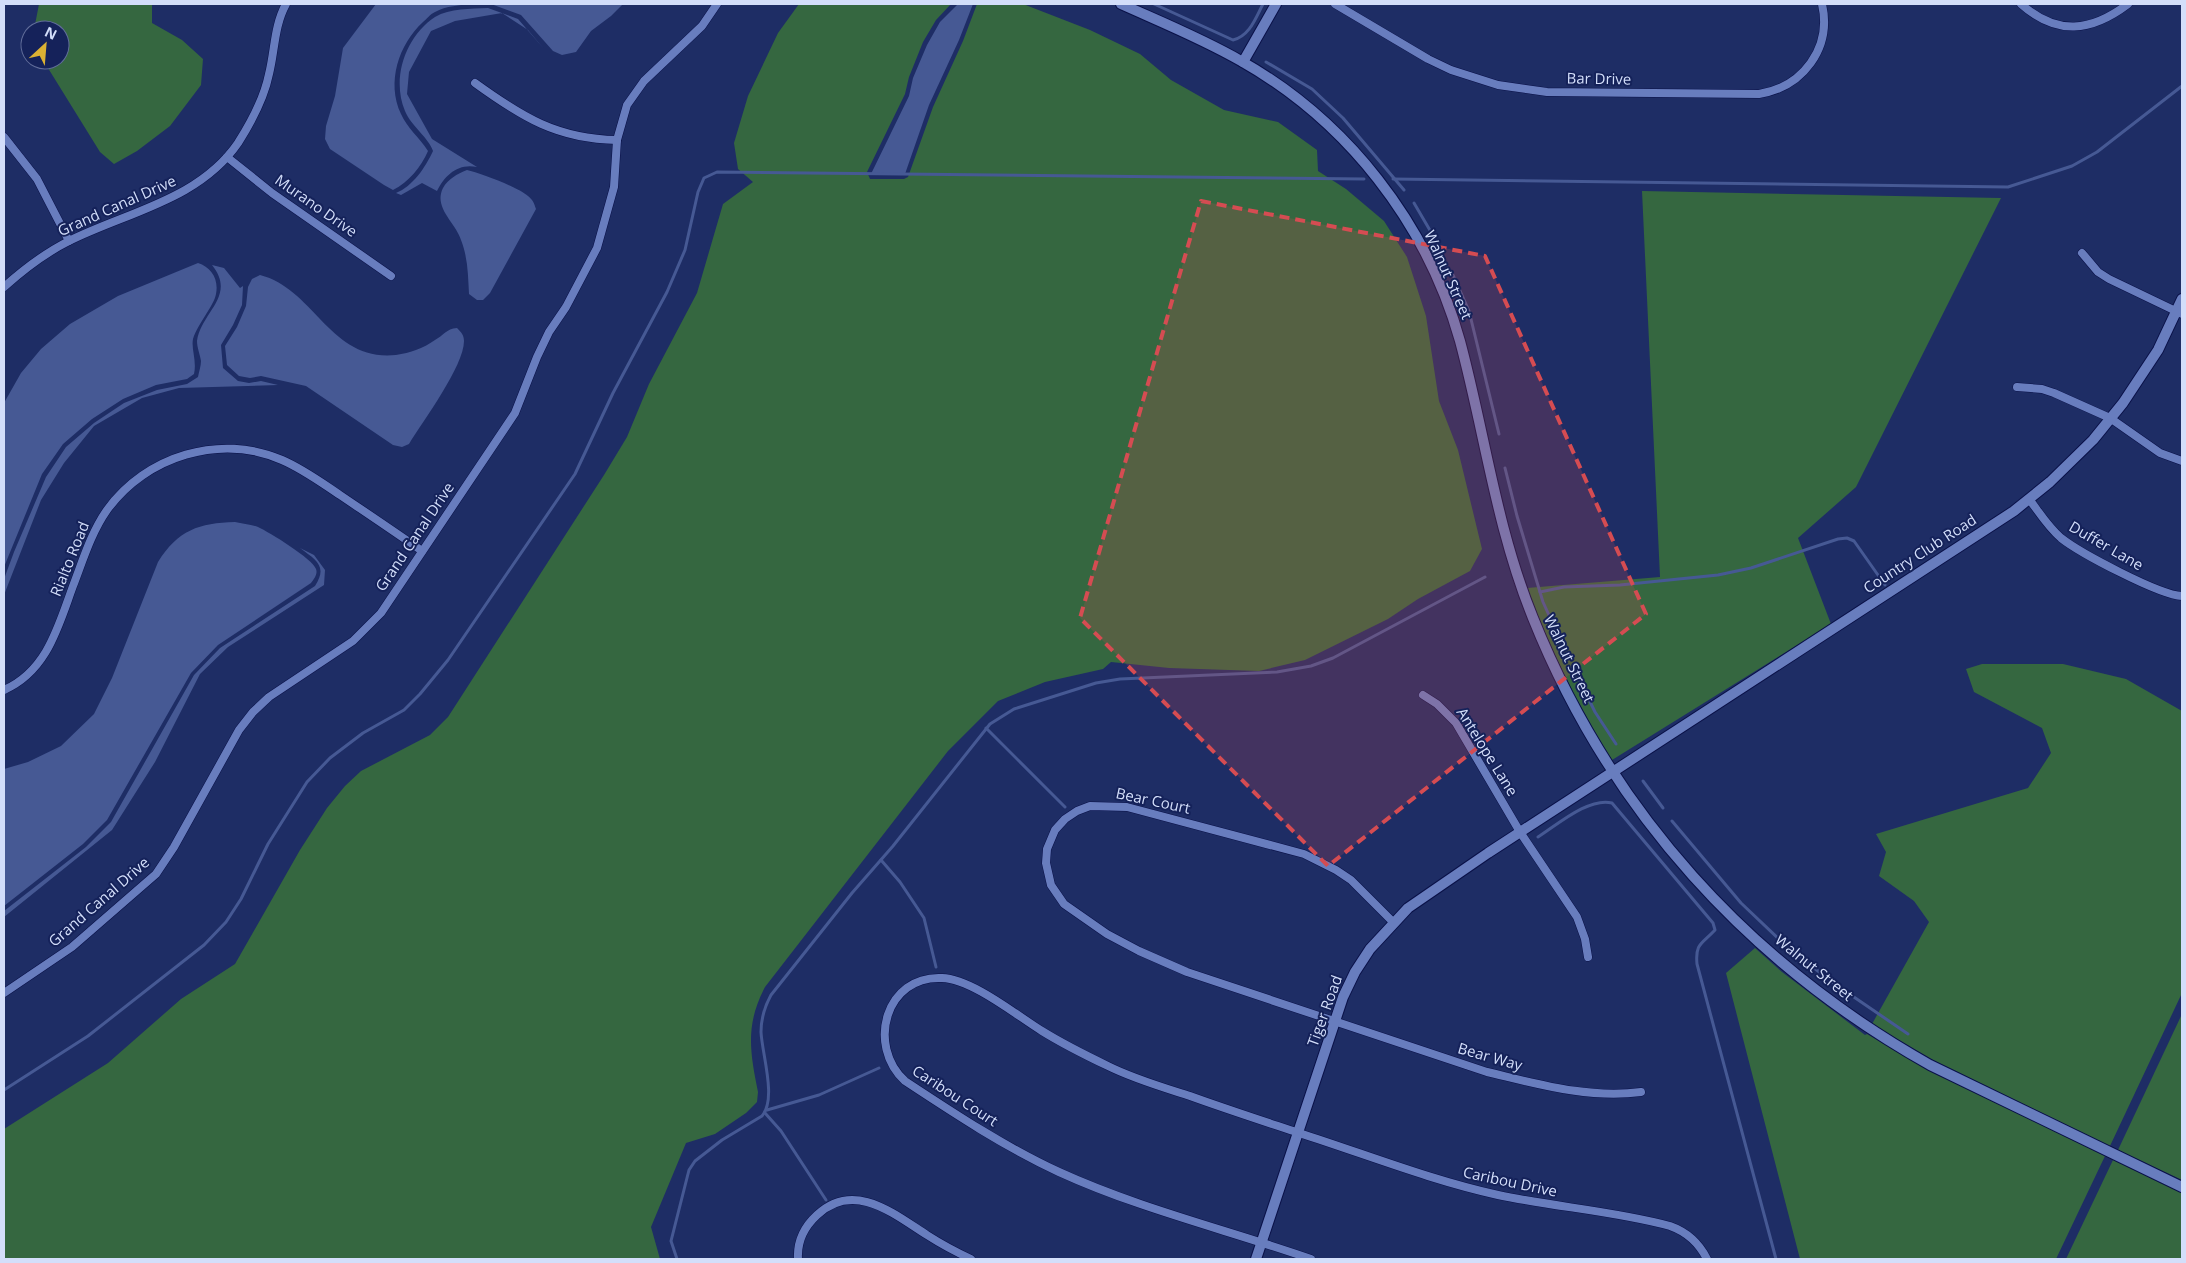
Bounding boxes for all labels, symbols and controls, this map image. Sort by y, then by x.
north arrow [20,20,70,70]
text: N [42,22,60,44]
street label: Bar Drive [1566,67,1632,89]
street label: Murano Drive [272,169,362,241]
street label: Grand Canal Drive [54,170,179,240]
street label: Walnut Street [1420,227,1477,322]
street label: Grand Canal Drive [370,478,458,595]
street label: Country Club Road [1859,509,1980,597]
street label: Duffer Lane [2066,516,2147,574]
street label: Rialto Road [45,518,93,599]
street label: Walnut Street [1540,611,1600,706]
street label: Antelope Lane [1453,704,1523,799]
street label: Bear Court [1114,782,1192,818]
street label: Grand Canal Drive [44,852,153,951]
street label: Walnut Street [1771,929,1858,1005]
street label: Tiger Road [1302,972,1346,1049]
street label: Bear Way [1456,1037,1525,1075]
street label: Caribou Court [909,1060,1002,1130]
street label: Caribou Drive [1461,1161,1559,1201]

